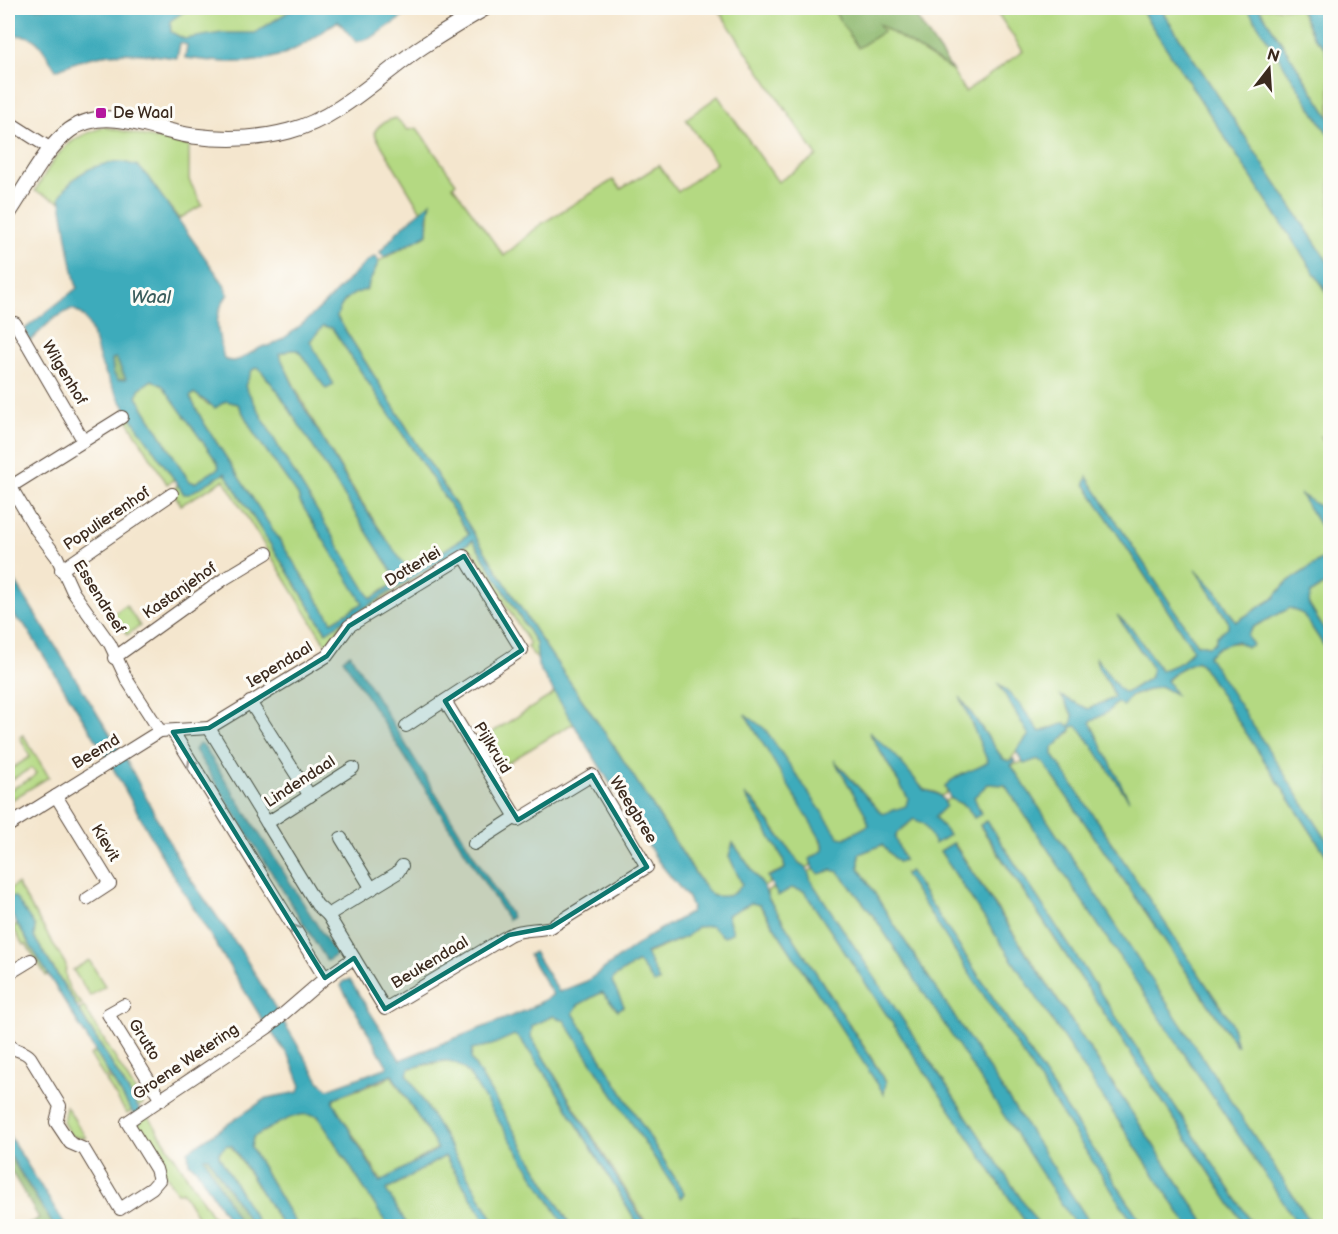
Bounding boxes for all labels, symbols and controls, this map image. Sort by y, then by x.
north arrow [1239,39,1299,99]
text: N [1264,45,1281,67]
place label: De Waal [113,104,173,123]
marker: De Waal [94,106,108,120]
water label: Waal [131,287,172,308]
street label: Wilgenhof [37,337,91,409]
street label: Populierenhof [60,483,154,555]
street label: Dotterlei [382,543,444,591]
street label: Essendreef [69,557,129,637]
street label: Kastanjehof [139,559,221,623]
street label: Iependaal [244,638,316,692]
street label: Pijlkruid [469,719,515,777]
street label: Beemd [69,730,123,774]
street label: Lindendaal [261,752,339,812]
one-way arrow [187,759,198,769]
street label: Weegbree [605,773,661,847]
street label: Kievit [87,821,123,865]
one-way arrow [290,924,301,935]
street label: Beukendaal [388,933,472,993]
street label: Grutto [124,1016,164,1064]
street label: Groene Wetering [130,1020,242,1104]

